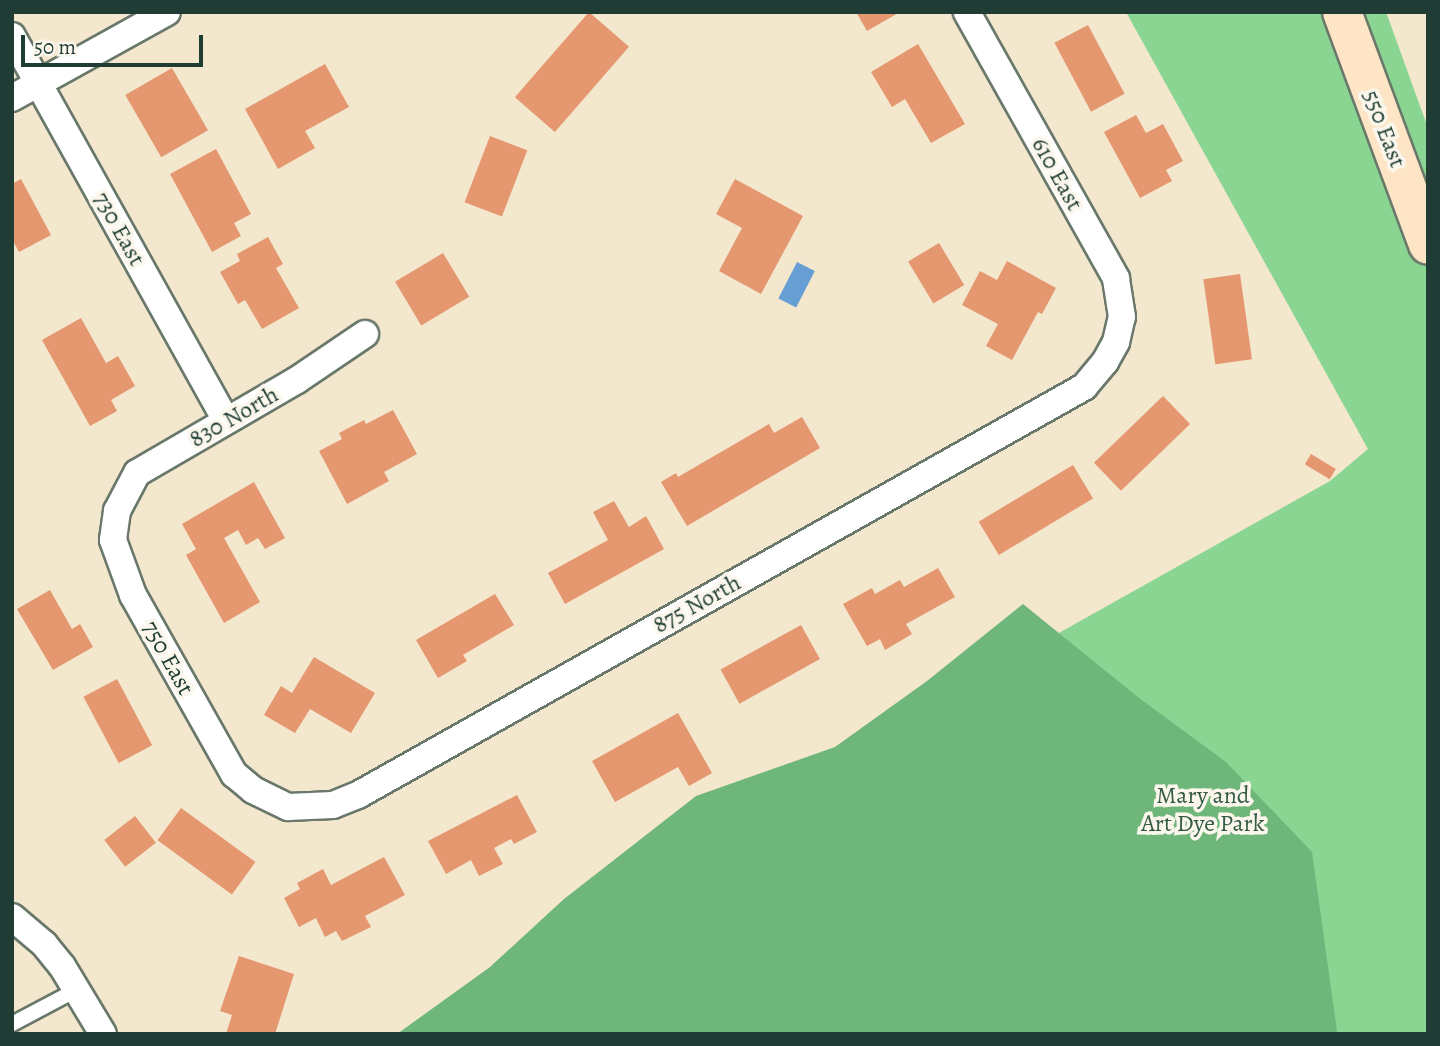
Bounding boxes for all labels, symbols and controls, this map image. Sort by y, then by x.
scale bar [24,21,206,65]
text: 50 m [34,33,76,61]
street label: 550 East [1356,86,1412,172]
street label: 610 East [1025,132,1089,216]
street label: 730 East [87,187,151,271]
street label: 830 North [184,380,284,454]
street label: 875 North [648,568,746,640]
street label: 750 East [136,616,200,700]
park label: Mary and Art Dye Park [1141,782,1265,838]

